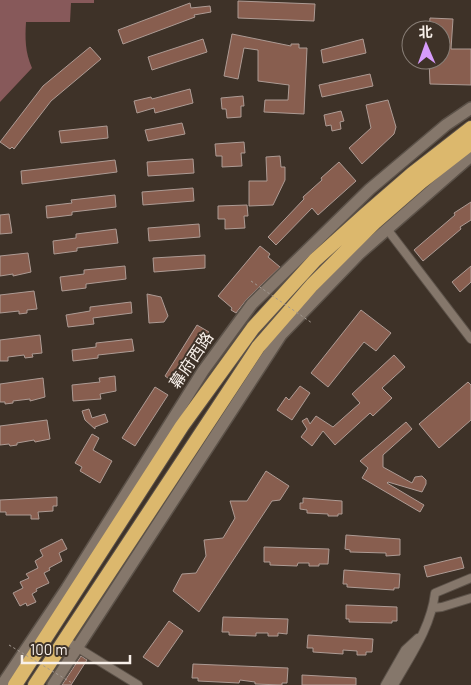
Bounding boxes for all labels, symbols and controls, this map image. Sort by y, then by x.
north arrow [401,20,451,70]
text: 北 [418,23,433,40]
street label: 幕府西路 [165,328,216,392]
scale bar [22,632,130,664]
text: 100 m [30,640,68,658]

